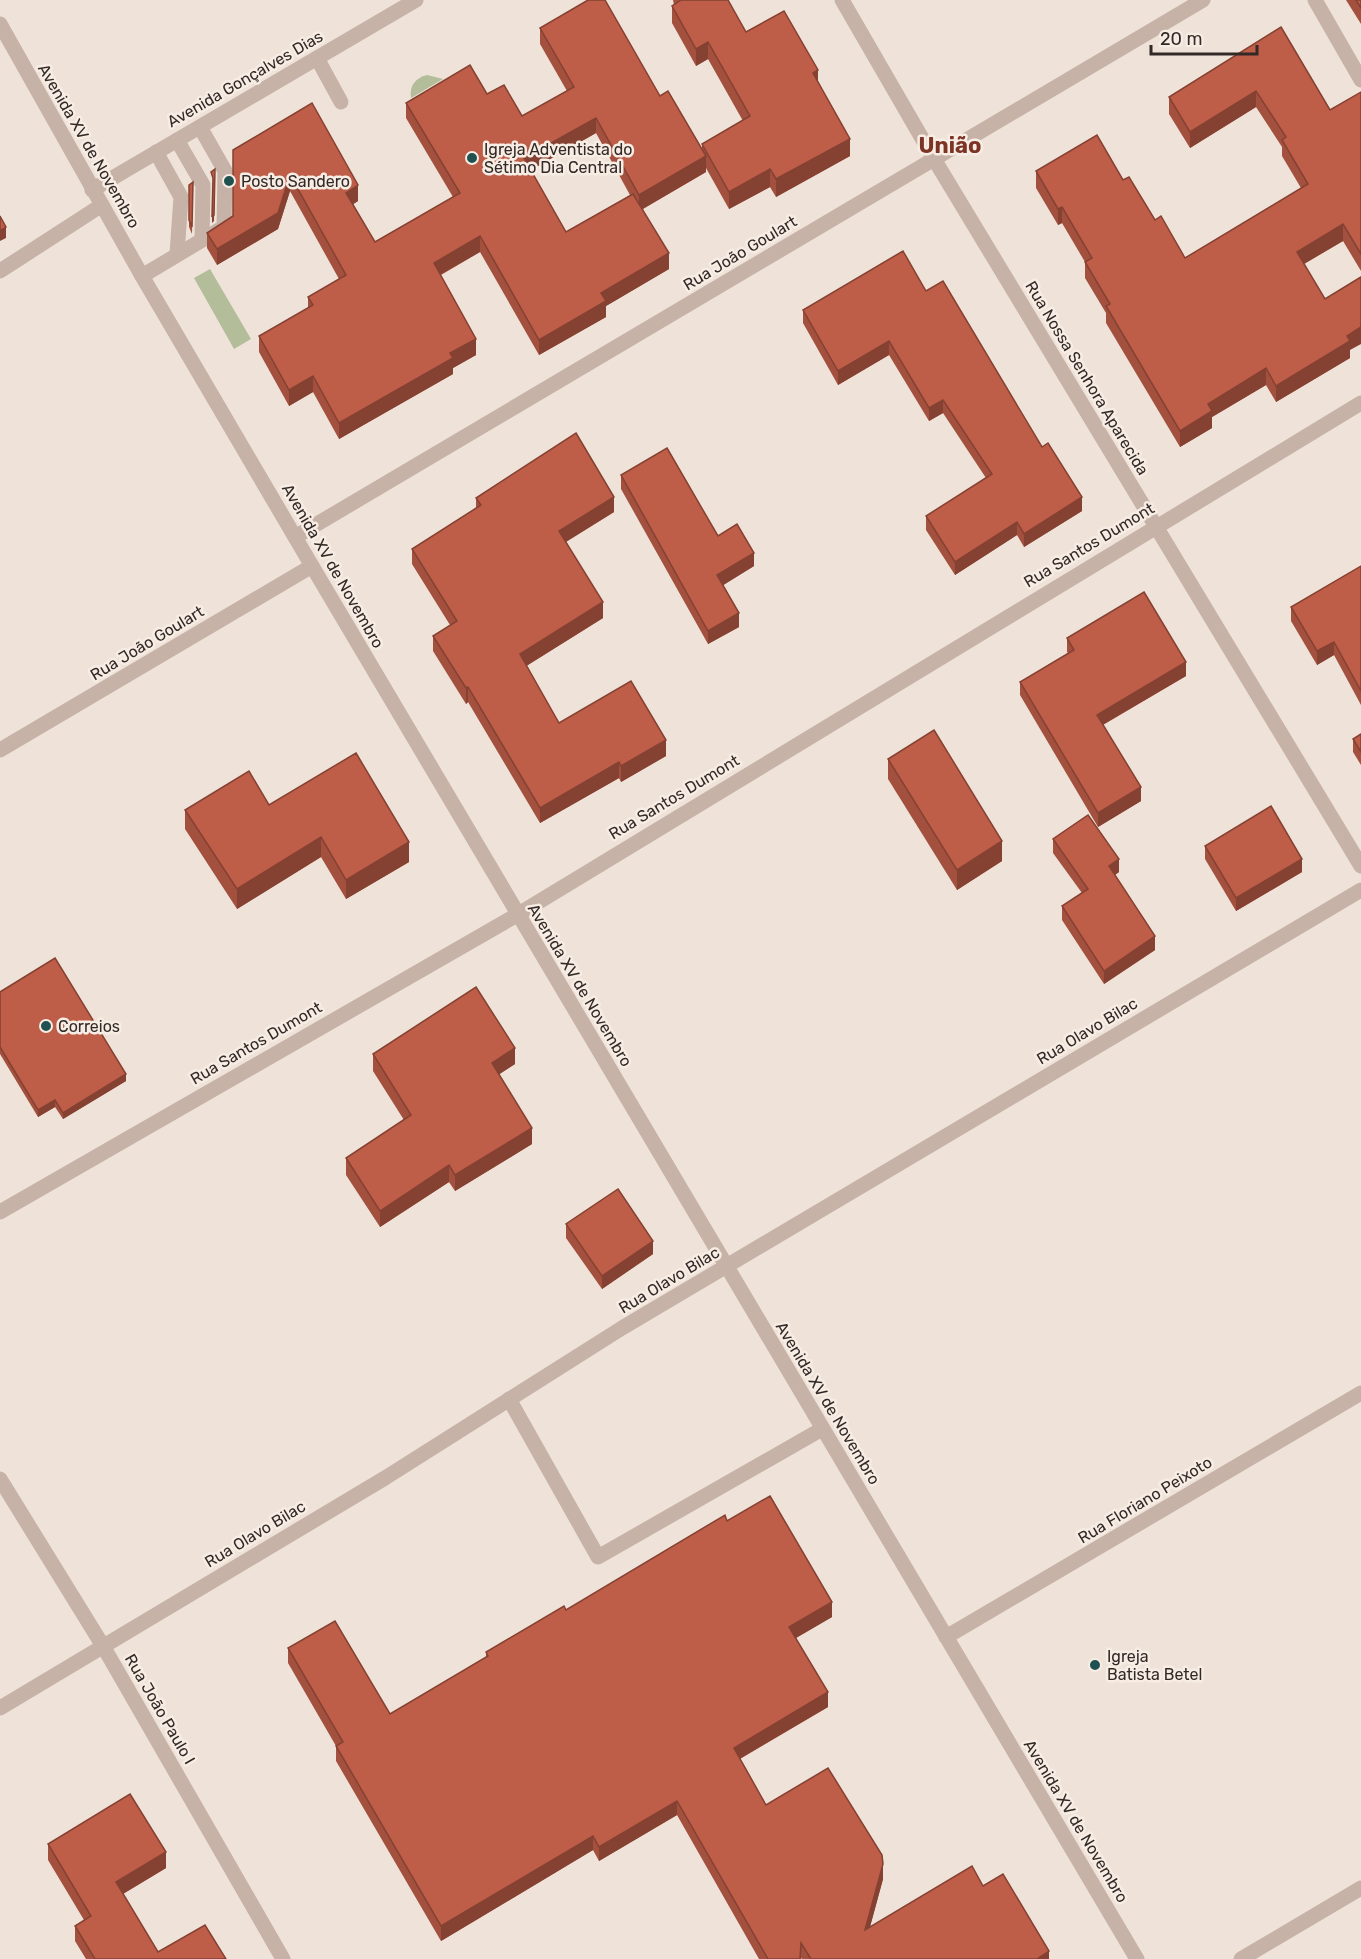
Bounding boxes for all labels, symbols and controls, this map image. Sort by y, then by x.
scale bar [1151,18,1258,56]
street label: Avenida Gonçalves Dias [164,27,326,131]
text: 20 m [1160,28,1202,50]
street label: Avenida XV de Novembro [34,60,144,232]
district label: União [919,132,981,159]
place label: Igreja Adventista do Sétimo Dia Central [484,140,632,177]
marker: Igreja Adventista do Sétimo Dia Central [465,151,479,165]
place label: Posto Sandero [241,172,350,191]
marker: Posto Sandero [222,174,236,188]
street label: Rua João Goulart [680,212,800,294]
street label: Rua Nossa Senhora Aparecida [1021,277,1153,479]
street label: Avenida XV de Novembro [278,480,388,652]
street label: Rua Santos Dumont [1020,499,1158,591]
street label: Rua João Goulart [87,602,207,684]
street label: Rua Santos Dumont [605,751,743,843]
street label: Avenida XV de Novembro [524,900,636,1070]
street label: Rua Olavo Bilac [1033,993,1141,1069]
street label: Rua Santos Dumont [187,998,325,1088]
place label: Correios [58,1017,120,1036]
marker: Correios [39,1019,53,1033]
street label: Rua Olavo Bilac [615,1242,723,1318]
street label: Avenida XV de Novembro [772,1318,884,1488]
street label: Rua Floriano Peixoto [1075,1453,1215,1547]
street label: Rua Olavo Bilac [201,1496,309,1572]
place label: Igreja Batista Betel [1107,1647,1202,1684]
street label: Rua João Paulo I [121,1651,199,1767]
marker: Igreja Batista Betel [1088,1658,1102,1672]
street label: Avenida XV de Novembro [1020,1736,1132,1906]

